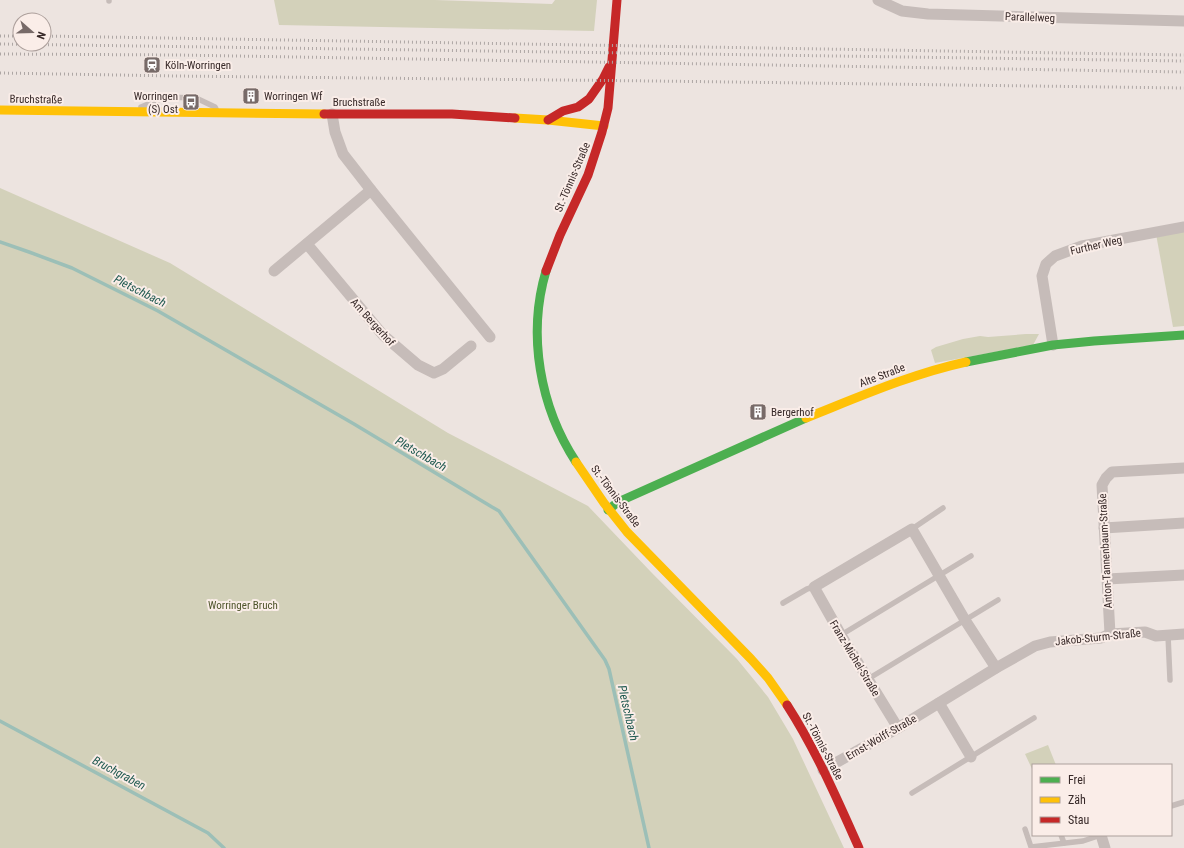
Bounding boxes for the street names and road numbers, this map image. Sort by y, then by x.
street label: Parallelweg [1005,10,1055,25]
street label: Bruchstraße [10,93,62,106]
street label: Bruchstraße [333,96,385,109]
street label: St.-Tönnis-Straße [552,140,593,214]
street label: Further Weg [1069,233,1123,258]
street label: Am Bergerhof [348,296,398,349]
street label: Alte Straße [857,361,907,390]
street label: St.-Tönnis-Straße [588,463,643,530]
street label: Anton-Tannenbaum-Straße [1096,493,1115,609]
street label: Franz-Michel-Straße [827,618,882,699]
street label: Jakob-Sturm-Straße [1055,627,1142,648]
street label: St.-Tönnis-Straße [799,710,846,782]
street label: Ernst-Wolff-Straße [844,712,919,763]

